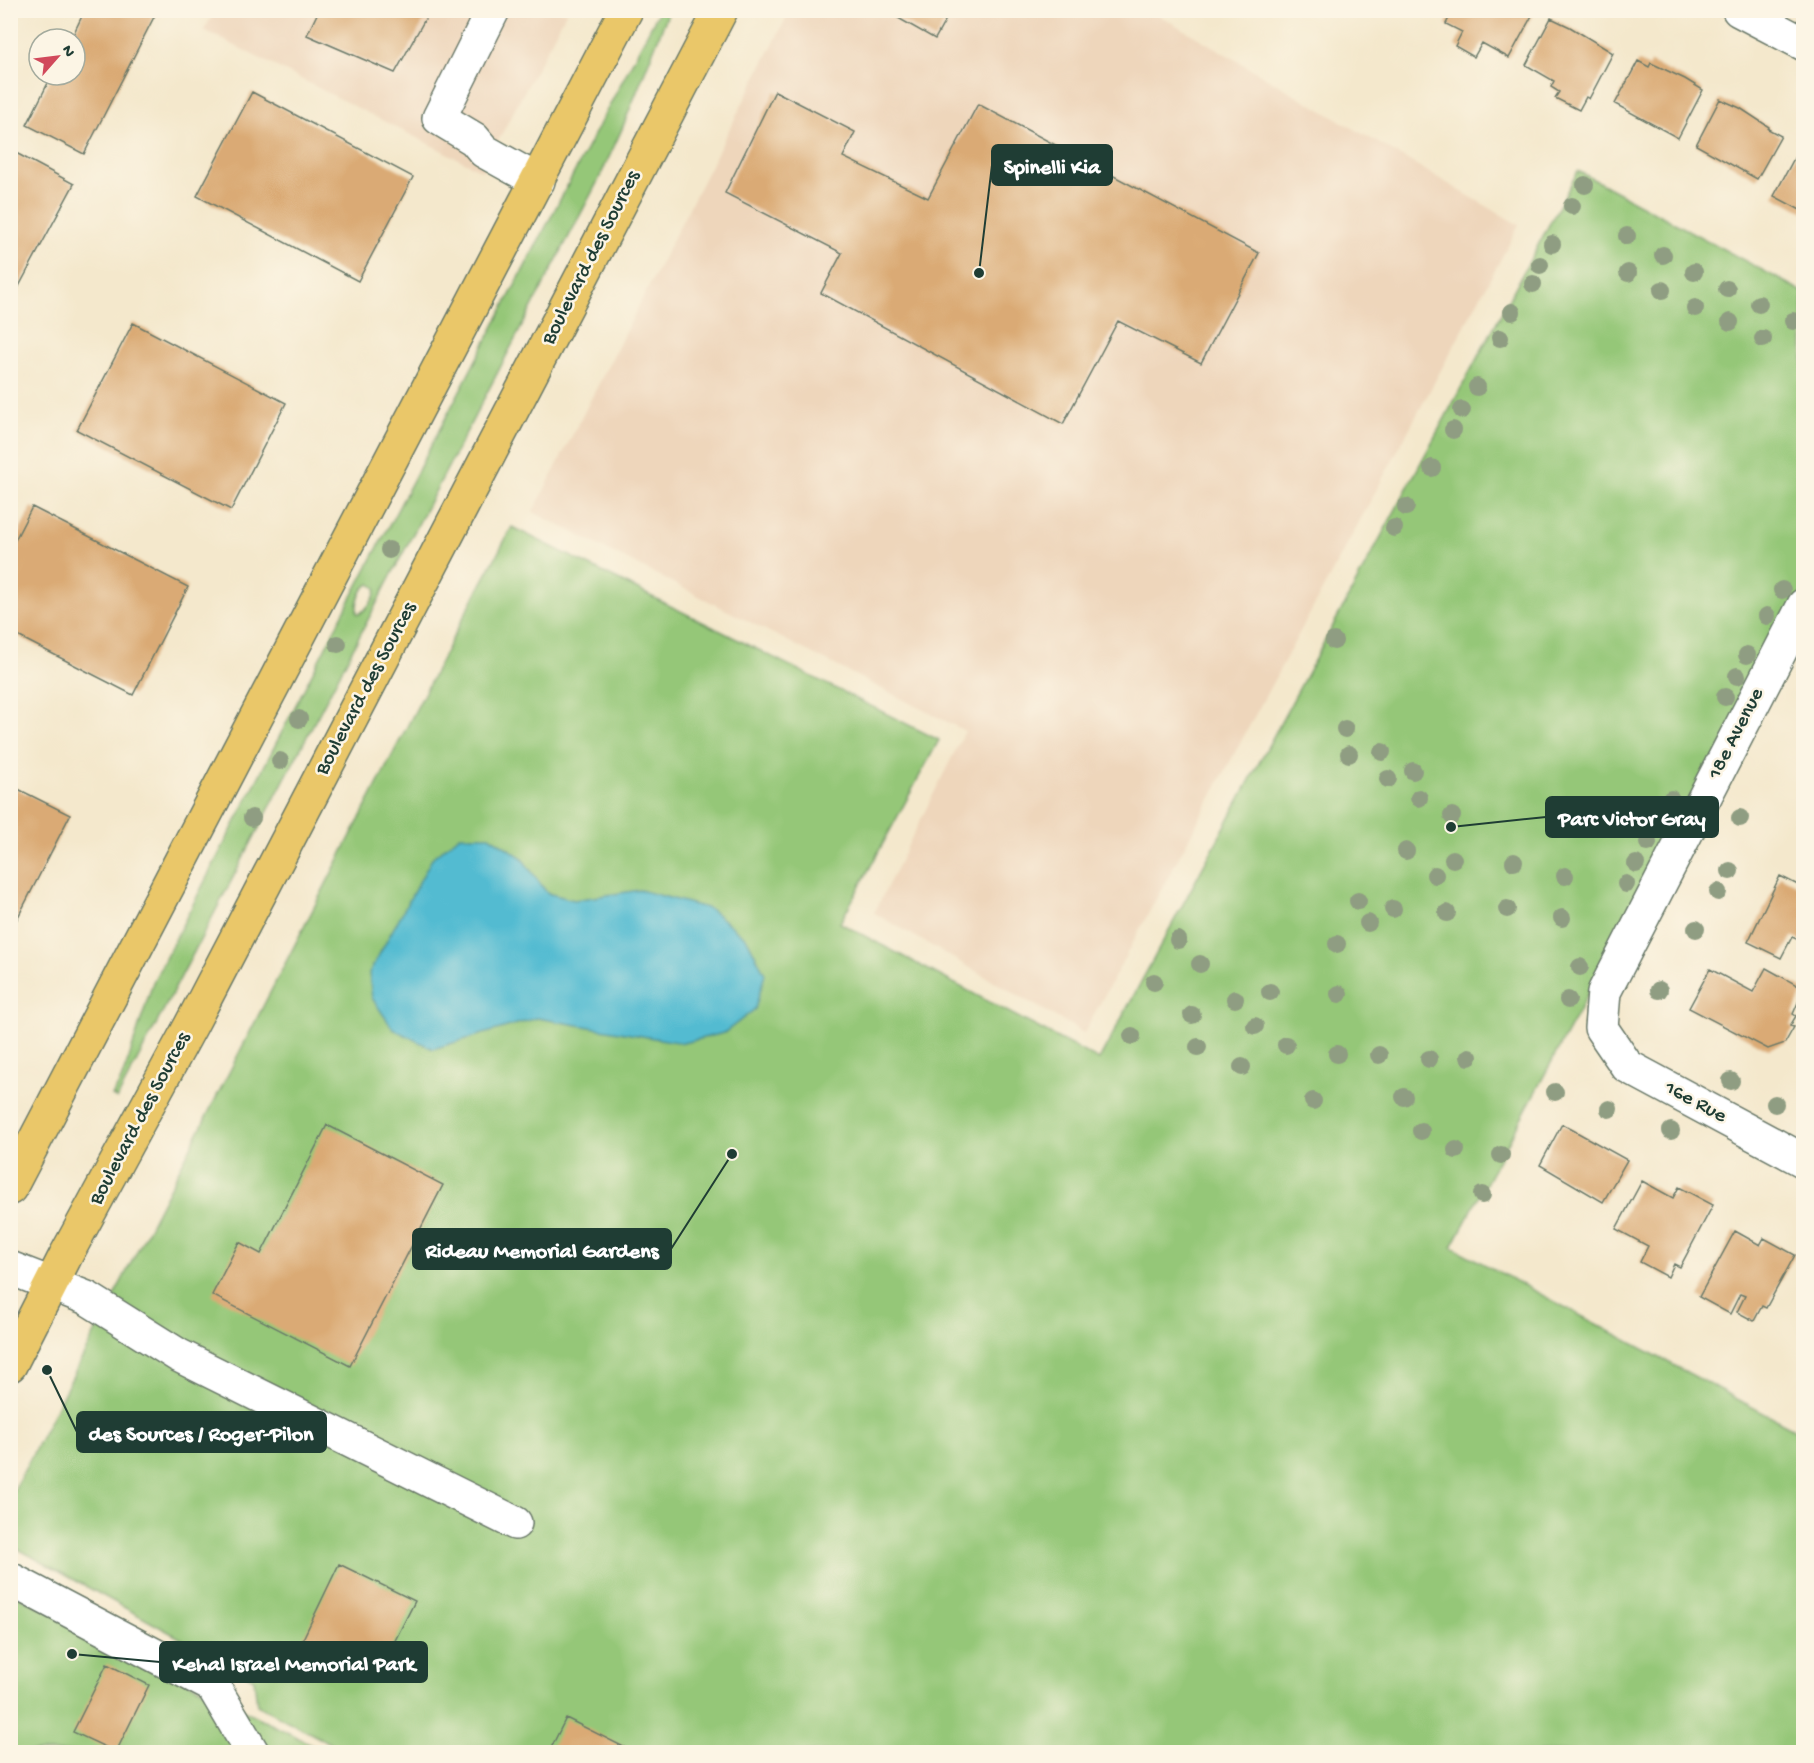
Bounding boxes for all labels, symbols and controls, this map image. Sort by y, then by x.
north arrow [27,27,87,87]
text: N [56,43,78,61]
callout: Spinelli Kia [992,145,1112,185]
text: Spinelli Kia [1004,156,1102,182]
street label: Boulevard des Sources [537,166,647,350]
street label: Boulevard des Sources [310,597,424,781]
street label: 18e Avenue [1703,683,1771,785]
callout: Parc Victor Gray [1546,797,1718,837]
text: Parc Victor Gray [1557,808,1706,834]
street label: Boulevard des Sources [84,1027,198,1211]
street label: 16e Rue [1659,1076,1731,1130]
callout: Rideau Memorial Gardens [413,1229,671,1269]
text: Rideau Memorial Gardens [424,1240,661,1266]
callout: des Sources / Roger-Pilon [77,1412,326,1452]
text: des Sources / Roger-Pilon [88,1423,314,1449]
callout: Kehal Israel Memorial Park [160,1642,427,1682]
text: Kehal Israel Memorial Park [172,1653,418,1679]

